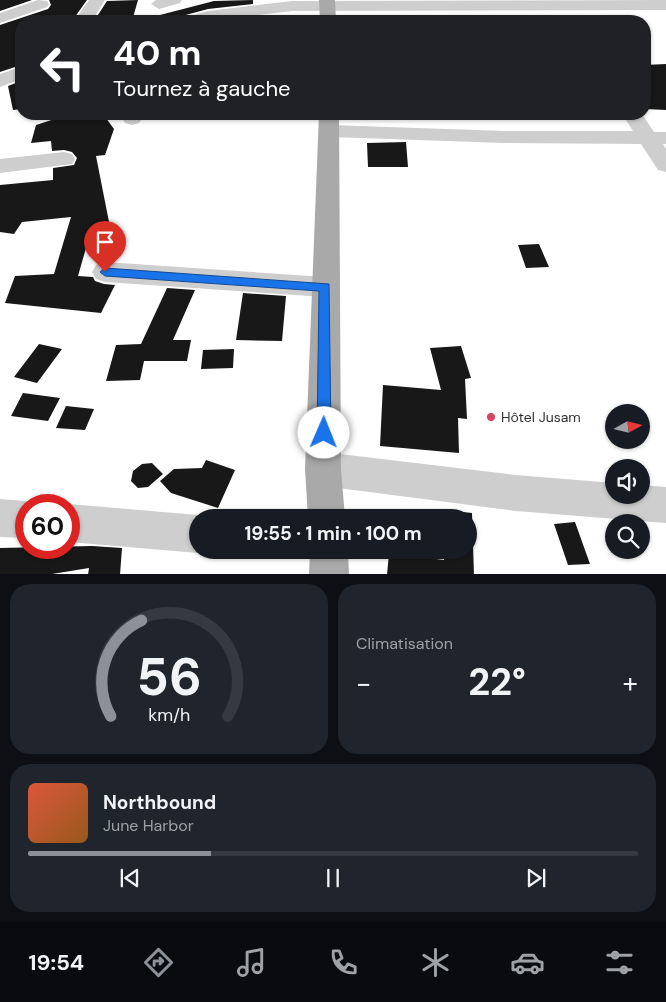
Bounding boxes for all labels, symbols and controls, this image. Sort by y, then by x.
text: 40 m [113,30,202,76]
icon: left [30,35,95,100]
text: Tournez à gauche [113,74,291,103]
pin [84,221,126,272]
icon: arrive [91,228,119,256]
north arrow [605,404,650,449]
map controls [605,404,650,559]
position arrow [297,406,349,458]
place label: Hôtel Jusam [501,408,581,426]
marker: Hôtel Jusam [485,411,497,423]
button: sound [605,459,650,504]
speed limit sign: 60 [15,494,80,559]
button: search [605,514,650,559]
text: 19:55 · 1 min · 100 m [244,521,422,546]
text: Climatisation [356,633,453,654]
text: 56 [136,643,202,711]
text: 22° [468,657,526,707]
text: − [356,665,371,702]
text: + [623,665,638,702]
text: km/h [148,703,190,727]
text: Northbound [103,790,216,815]
text: June Harbor [103,815,194,836]
icon: previous [116,864,144,892]
icon: pause [319,864,347,892]
icon: next [522,864,550,892]
icon: directions [141,945,176,980]
icon: music [234,945,269,980]
icon: phone [326,945,361,980]
icon: climate [418,945,453,980]
icon: car [510,945,545,980]
icon: filters [602,945,637,980]
text: 19:54 [29,948,84,977]

